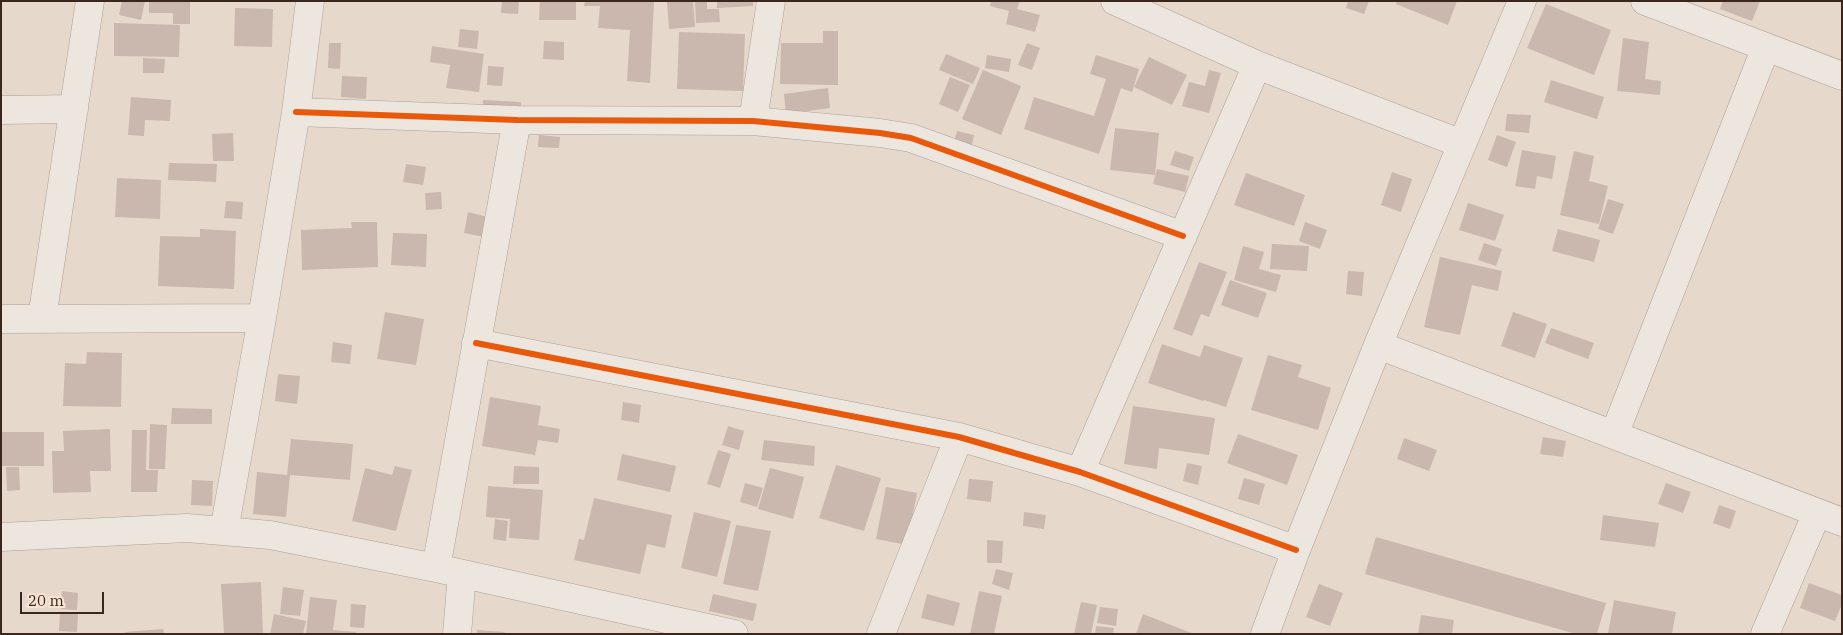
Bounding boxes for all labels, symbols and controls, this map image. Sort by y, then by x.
scale bar [22,582,106,614]
text: 20 m [28,591,64,610]

